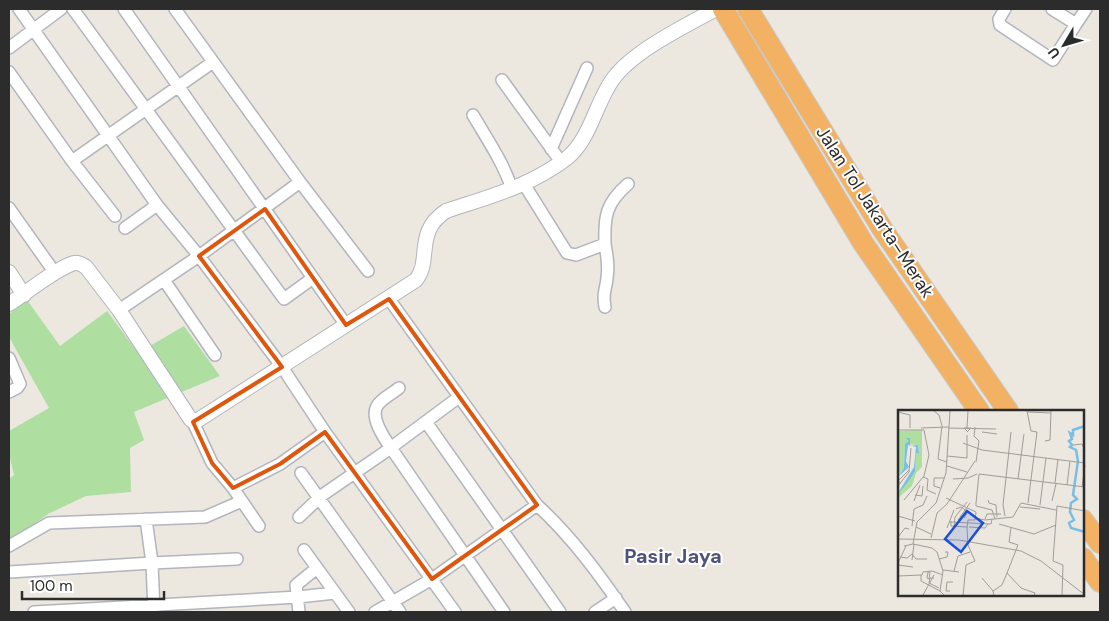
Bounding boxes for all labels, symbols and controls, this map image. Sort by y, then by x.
north arrow [1039,20,1089,70]
text: U [1044,44,1064,62]
street label: Jalan Tol Jakarta–Merak [811,122,939,302]
inset map [898,410,1084,596]
district label: Pasir Jaya [624,543,722,569]
scale bar [22,568,165,600]
text: 100 m [30,576,73,596]

